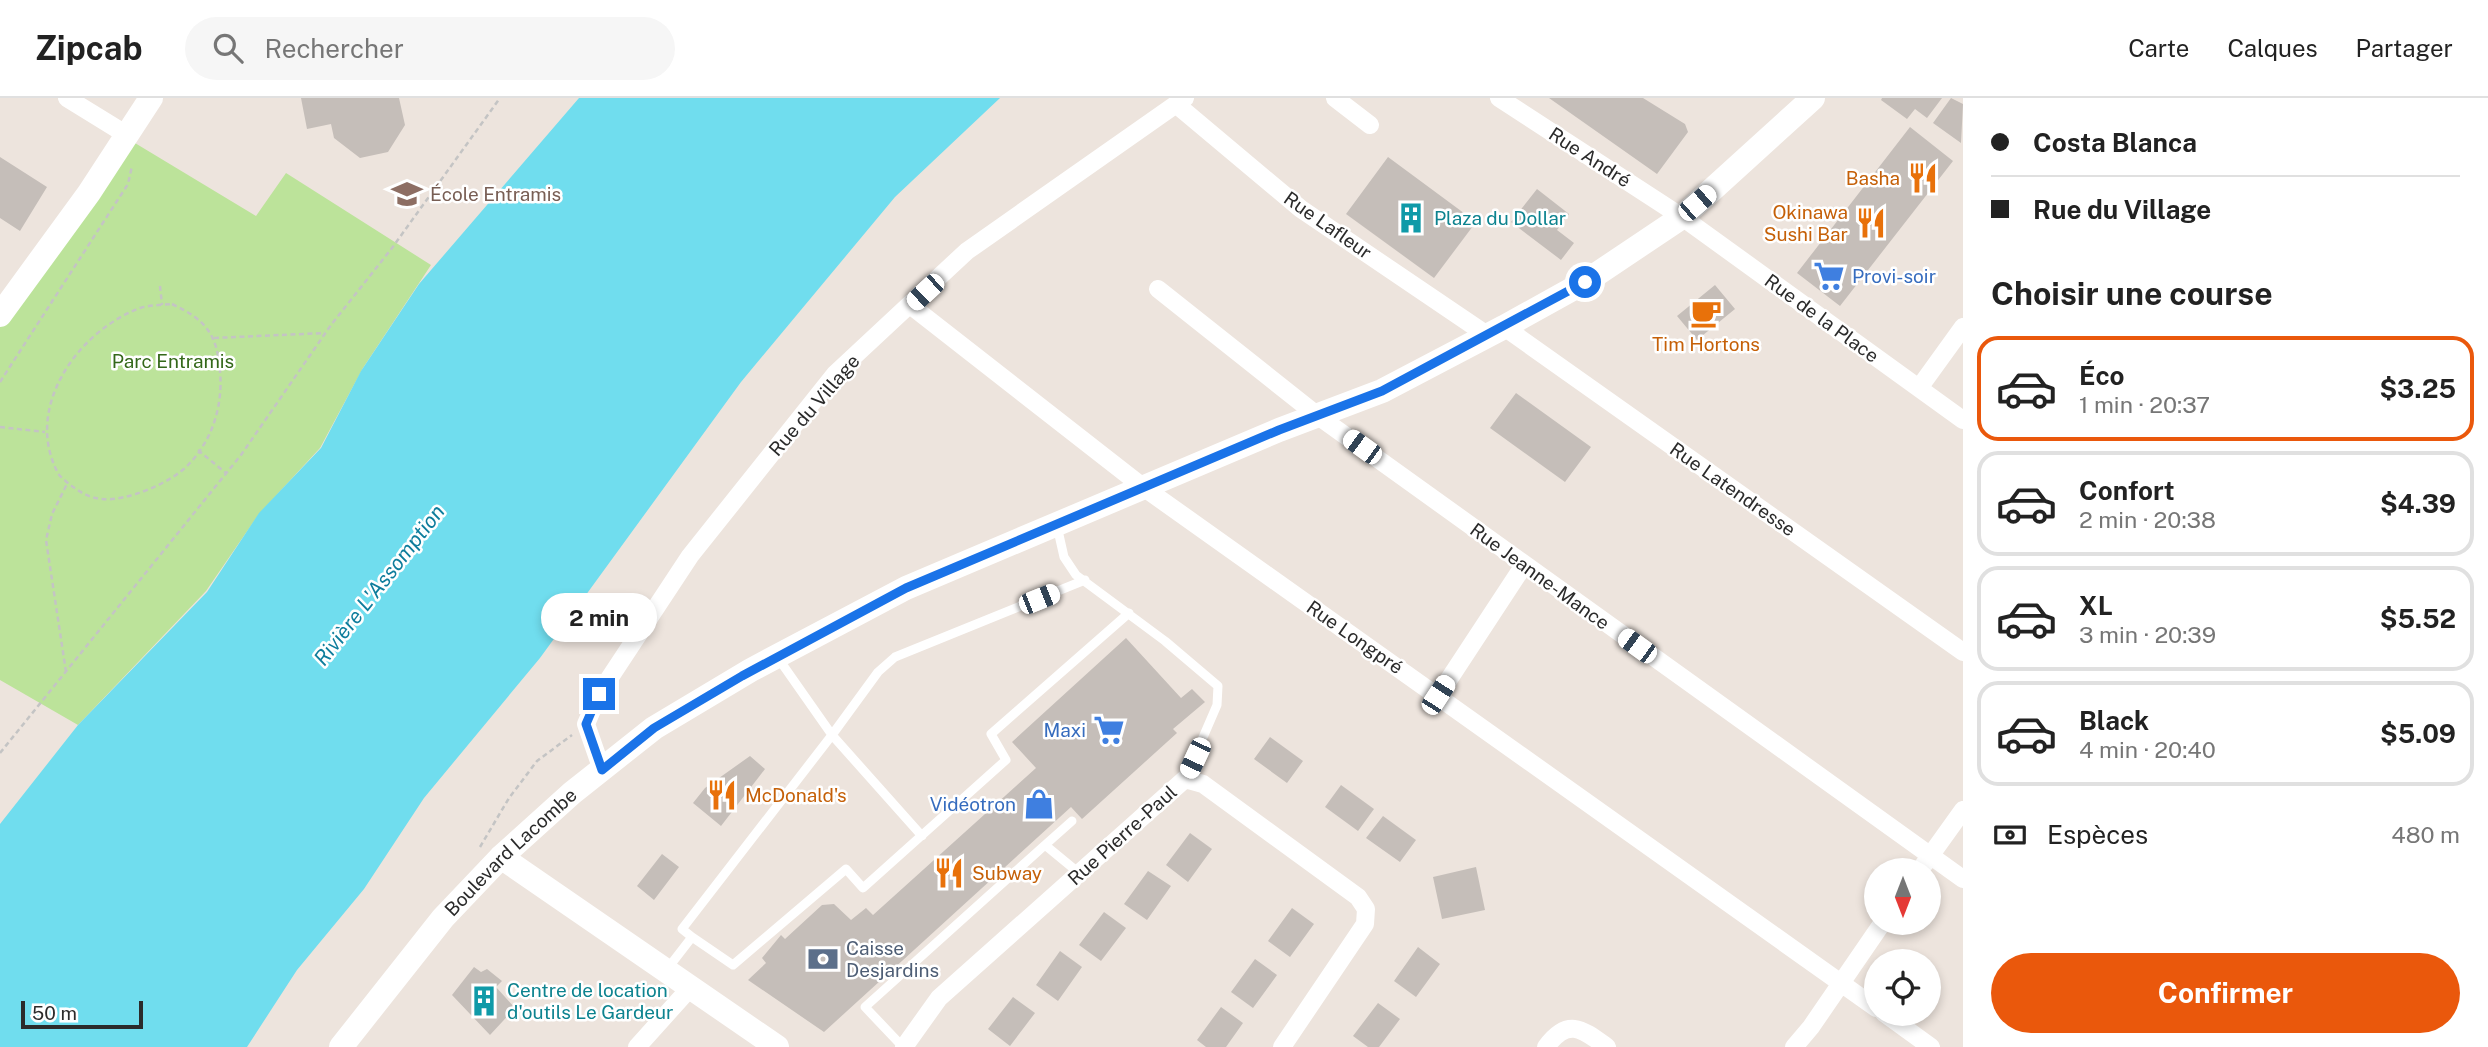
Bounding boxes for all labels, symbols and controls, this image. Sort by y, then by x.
search box [185,17,675,80]
text: Zipcab [35,29,143,67]
icon: search [209,29,247,67]
text: Rechercher [265,33,404,64]
text: Carte [2128,34,2189,62]
text: Calques [2227,34,2318,62]
text: Partager [2356,34,2453,62]
street label: Rue André [1545,122,1635,192]
text: Costa Blanca [2033,127,2197,158]
restaurant icon: Basha [1906,161,1940,195]
place label: Basha [1846,167,1900,189]
school or university icon: École Entramis [390,177,424,211]
car [1675,181,1720,225]
place label: École Entramis [430,183,561,205]
street label: Rue Lafleur [1280,187,1376,263]
text: Rue du Village [2033,194,2211,225]
building icon: Plaza du Dollar [1394,201,1428,235]
place label: Okinawa Sushi Bar [1764,201,1848,245]
restaurant icon: Okinawa Sushi Bar [1854,206,1888,240]
place label: Plaza du Dollar [1434,207,1566,229]
supermarket icon: Provi-soir [1812,259,1846,293]
place label: Provi-soir [1852,265,1936,287]
route start [1569,266,1601,298]
street label: Rue de la Place [1761,269,1883,367]
car [903,270,948,314]
text: Choisir une course [1991,275,2273,312]
cafe icon: Tim Hortons [1689,296,1723,330]
place label: Tim Hortons [1652,333,1760,355]
park label: Parc Entramis [112,350,234,372]
street label: Rue du Village [764,350,864,460]
icon: car [1995,357,2058,420]
text: Éco [2079,360,2125,391]
text: $3.25 [2379,373,2456,404]
text: 1 min · 20:37 [2079,391,2210,418]
car [1339,426,1386,468]
street label: Rue Latendresse [1666,438,1800,540]
icon: car [1995,472,2058,535]
text: Confort [2079,475,2175,506]
text: $4.39 [2380,488,2456,519]
water label: Rivière L'Assomption [308,500,450,670]
text: 2 min · 20:38 [2079,506,2216,533]
street label: Rue Jeanne-Mance [1466,518,1614,634]
car [1016,581,1063,617]
icon: car [1995,587,2058,650]
text: XL [2079,590,2113,621]
callout: 2 min [541,592,657,642]
street label: Rue Longpré [1303,596,1407,678]
text: $5.52 [2380,603,2456,634]
text: 2 min [569,604,629,631]
text: 3 min · 20:39 [2079,621,2216,648]
car [1614,625,1661,667]
car [1418,672,1459,718]
route end [583,678,615,710]
icon: car [1995,702,2058,765]
text: Black [2079,705,2149,736]
supermarket icon: Maxi [1092,713,1126,747]
text: $5.09 [2380,718,2456,749]
place label: Maxi [1044,719,1086,741]
car [1177,735,1214,781]
text: 4 min · 20:40 [2079,736,2216,763]
restaurant icon: McDonald's [705,778,739,812]
street label: Rue Pierre-Paul [1063,780,1181,890]
street label: Boulevard Lacombe [440,783,581,920]
place label: McDonald's [745,784,847,806]
shop icon: Vidéotron [1022,787,1056,821]
place label: Vidéotron [930,793,1016,815]
icon: cash [1991,816,2029,854]
text: Espèces [2047,819,2148,850]
text: 480 m [2391,821,2460,848]
restaurant icon: Subway [932,856,966,890]
north arrow [1864,858,1941,934]
map controls [1864,858,1941,1026]
place label: Subway [972,862,1042,884]
place label: Caisse Desjardins [846,937,939,981]
bank icon: Caisse Desjardins [806,942,840,976]
button: locate [1864,949,1941,1026]
button: Confirmer [1991,953,2460,1033]
place label: Centre de location d'outils Le Gardeur [507,979,674,1023]
building icon: Centre de location d'outils Le Gardeur [467,984,501,1018]
scale bar [21,998,144,1030]
text: 50 m [32,1002,77,1024]

